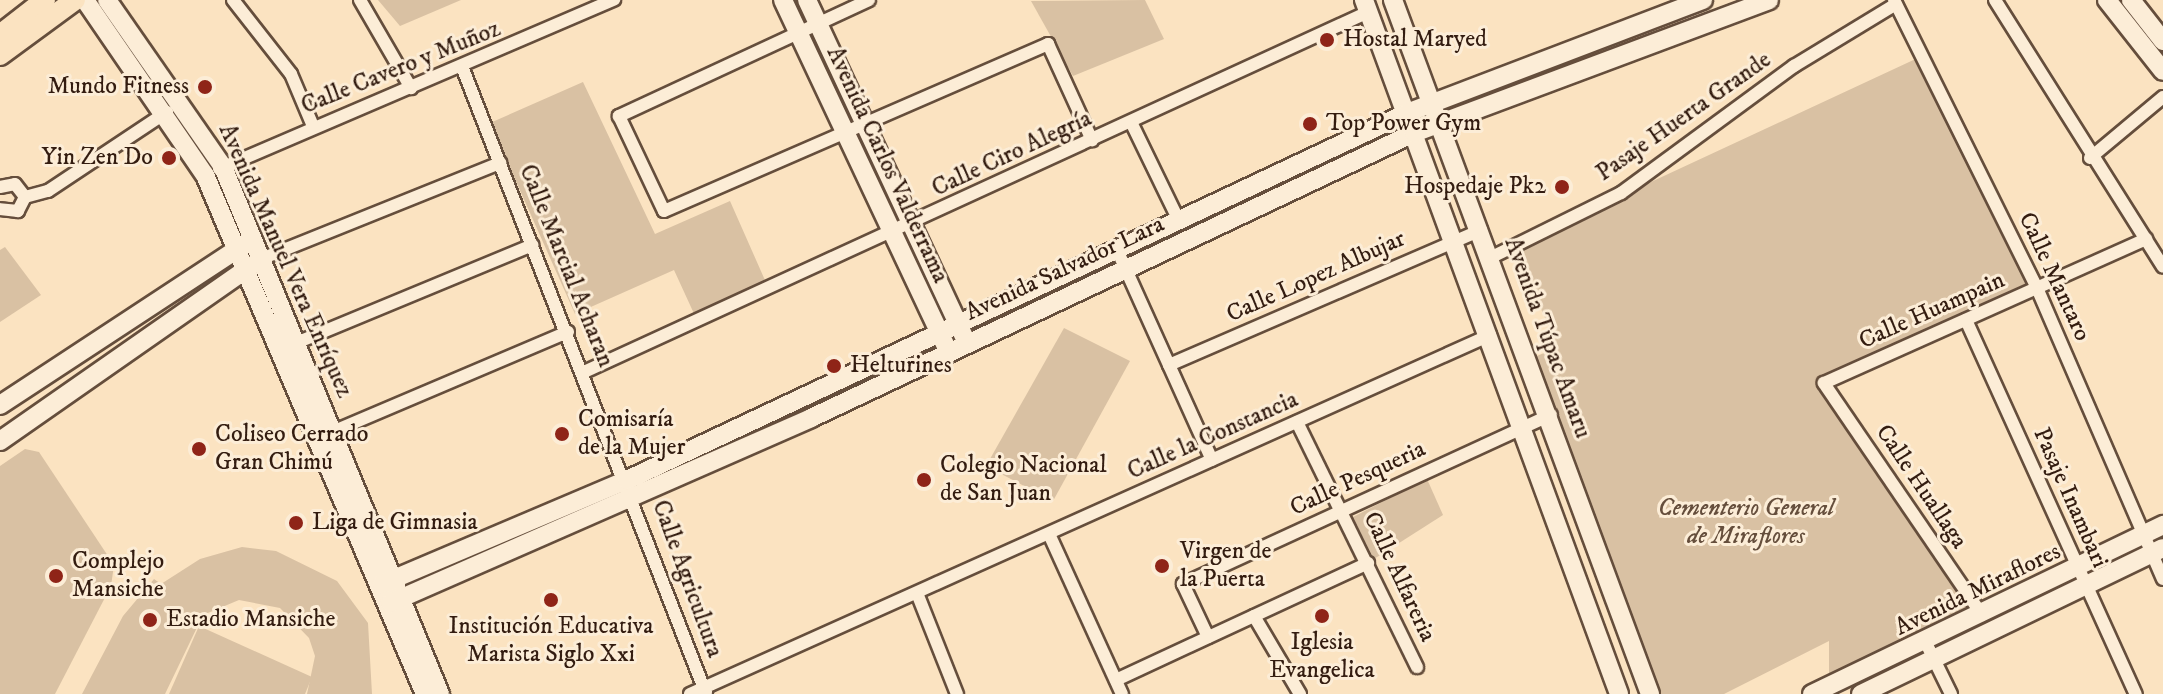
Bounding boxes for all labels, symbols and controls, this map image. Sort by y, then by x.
street label: Calle Cavero y Muñoz [297,15,505,121]
place label: Hostal Maryed [1343,26,1487,54]
marker: Hostal Maryed [1318,31,1336,49]
street label: Avenida Carlos Valderrama [820,42,954,288]
street label: Pasaje Huerta Grande [1591,46,1777,188]
place label: Mundo Fitness [48,73,189,101]
marker: Mundo Fitness [196,78,214,96]
street label: Calle Ciro Alegría [928,104,1096,204]
place label: Top Power Gym [1326,110,1481,138]
marker: Top Power Gym [1301,115,1319,133]
street label: Avenida Manuel Vera Enríquez [212,120,358,402]
place label: Yin Zen Do [41,144,153,172]
marker: Yin Zen Do [160,149,178,167]
street label: Calle Marcial Acharan [512,161,620,371]
place label: Hospedaje Pk2 [1404,173,1546,201]
marker: Hospedaje Pk2 [1553,178,1571,196]
street label: Calle Mantaro [2012,208,2096,346]
street label: Avenida Salvador Lara [961,210,1169,328]
street label: Calle Lopez Albujar [1222,225,1410,329]
street label: Avenida Túpac Amaru [1497,234,1597,442]
street label: Calle Huampain [1855,266,2009,356]
place label: Helturines [850,352,952,380]
marker: Helturines [825,357,843,375]
street label: Calle la Constancia [1123,386,1303,486]
place label: Comisaría de la Mujer [578,406,685,462]
street label: Calle Huallaga [1869,419,1973,555]
place label: Coliseo Cerrado Gran Chimú [215,421,368,477]
street label: Pasaje Inambari [2026,423,2114,573]
marker: Comisaría de la Mujer [553,425,571,443]
street label: Calle Pesqueria [1286,435,1430,523]
marker: Coliseo Cerrado Gran Chimú [190,440,208,458]
place label: Colegio Nacional de San Juan [940,452,1107,508]
marker: Colegio Nacional de San Juan [915,471,933,489]
park label: Cementerio General de Miraflores [1658,495,1834,551]
street label: Calle Agricultura [645,497,729,661]
street label: Calle Alfareria [1356,507,1442,647]
place label: Liga de Gimnasia [312,509,478,537]
marker: Liga de Gimnasia [287,514,305,532]
street label: Avenida Miraflores [1891,537,2065,643]
place label: Virgen de la Puerta [1180,538,1271,594]
place label: Complejo Mansiche [72,548,164,604]
marker: Virgen de la Puerta [1151,555,1173,577]
marker: Complejo Mansiche [47,567,65,585]
marker: Institución Educativa Marista Siglo Xxi [542,591,560,609]
place label: Estadio Mansiche [166,606,336,634]
marker: Iglesia Evangelica [1313,607,1331,625]
marker: Estadio Mansiche [141,611,159,629]
place label: Institución Educativa Marista Siglo Xxi [448,613,654,669]
place label: Iglesia Evangelica [1269,629,1375,685]

